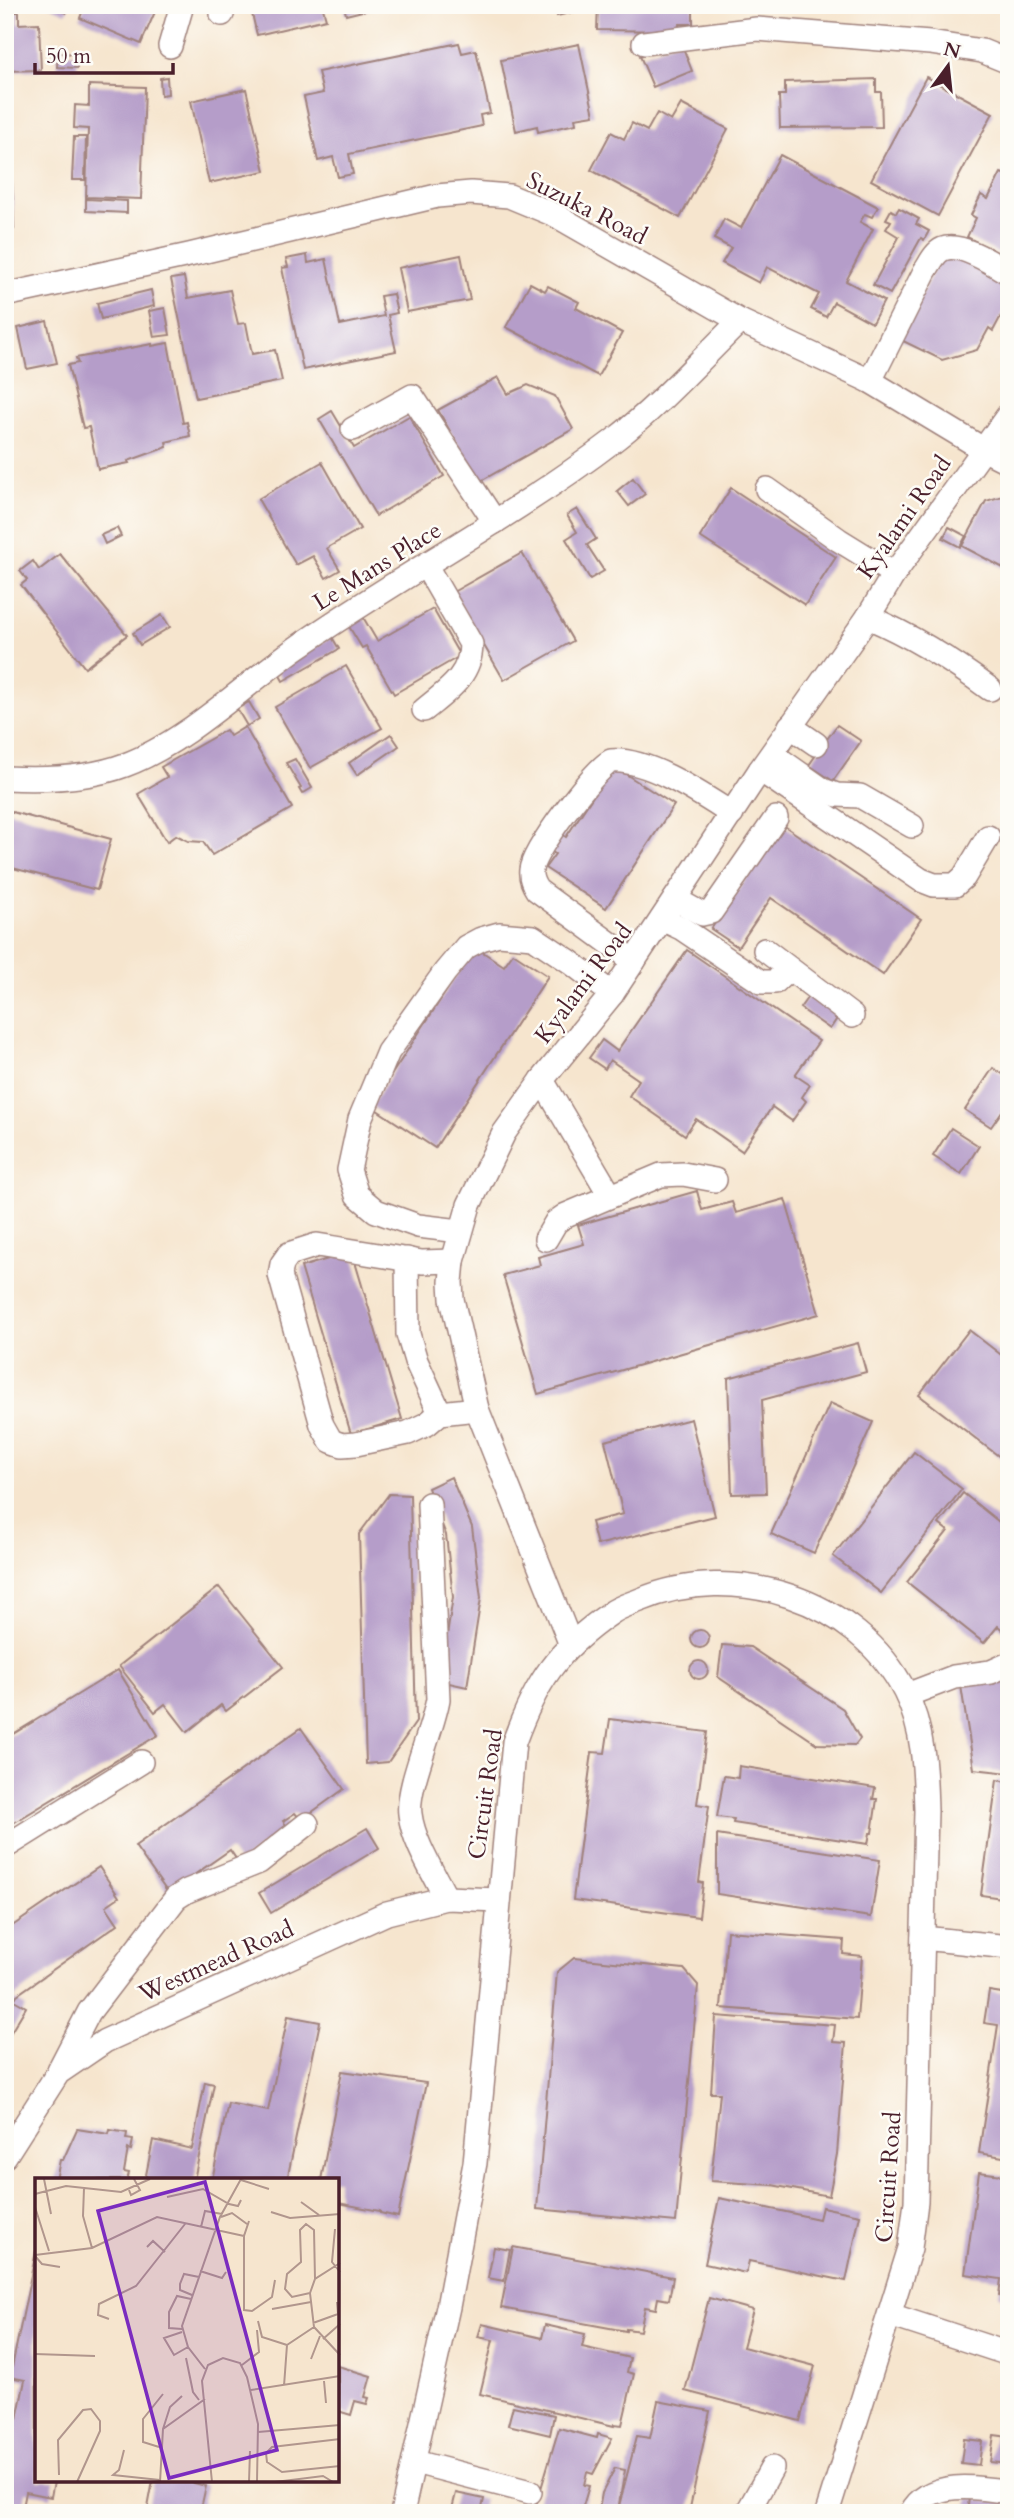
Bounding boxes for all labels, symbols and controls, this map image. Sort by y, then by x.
scale bar [35,32,173,76]
north arrow [912,32,982,102]
text: N [941,36,964,65]
text: 50 m [46,42,91,71]
street label: Suzuka Road [521,164,653,253]
street label: Kyalami Road [850,449,959,586]
street label: Le Mans Place [307,514,448,619]
street label: Kyalami Road [527,916,640,1051]
street label: Circuit Road [460,1726,511,1861]
street label: Westmead Road [133,1912,299,2011]
street label: Circuit Road [867,2110,910,2244]
inset map [35,2178,340,2483]

